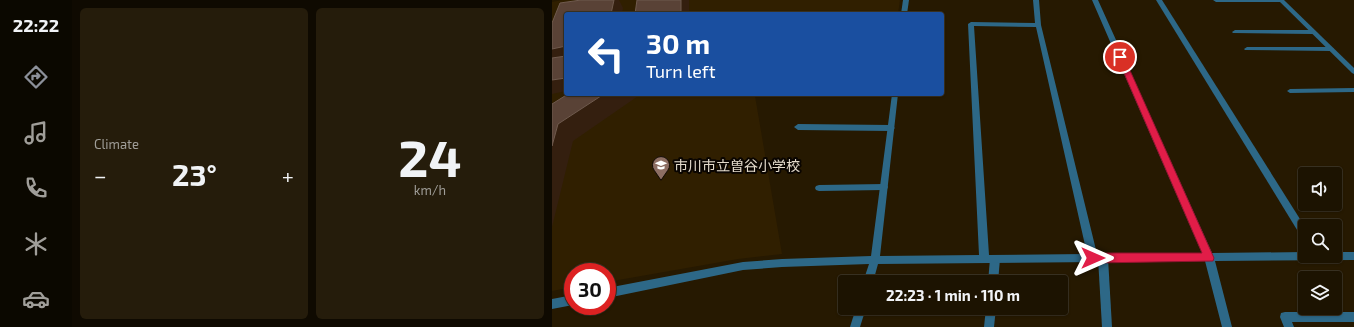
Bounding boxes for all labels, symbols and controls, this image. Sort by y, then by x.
text: 22:22 [13,14,59,36]
text: 30 m [646,26,710,60]
icon: left [580,28,632,80]
pin [1103,40,1137,74]
icon: arrive [1109,46,1131,68]
text: Turn left [646,60,716,82]
icon: directions [22,63,50,91]
icon: music [22,119,50,147]
text: 24 [398,125,462,187]
text: Climate [94,136,139,152]
school or university icon: 市川市立曽谷小学校 [651,155,671,180]
text: 23° [172,156,217,192]
place label: 市川市立曽谷小学校 [674,157,800,174]
text: − [94,162,107,188]
text: + [282,162,294,188]
map controls [1298,167,1342,315]
button: sound [1298,167,1342,211]
icon: phone [22,174,50,202]
text: km/h [414,182,446,198]
button: search [1298,219,1342,263]
icon: climate [22,230,50,258]
position arrow [1072,237,1114,279]
speed limit sign: 30 [564,263,616,315]
button: layers [1298,271,1342,315]
icon: car [22,285,50,313]
text: 22:23 · 1 min · 110 m [886,286,1020,304]

